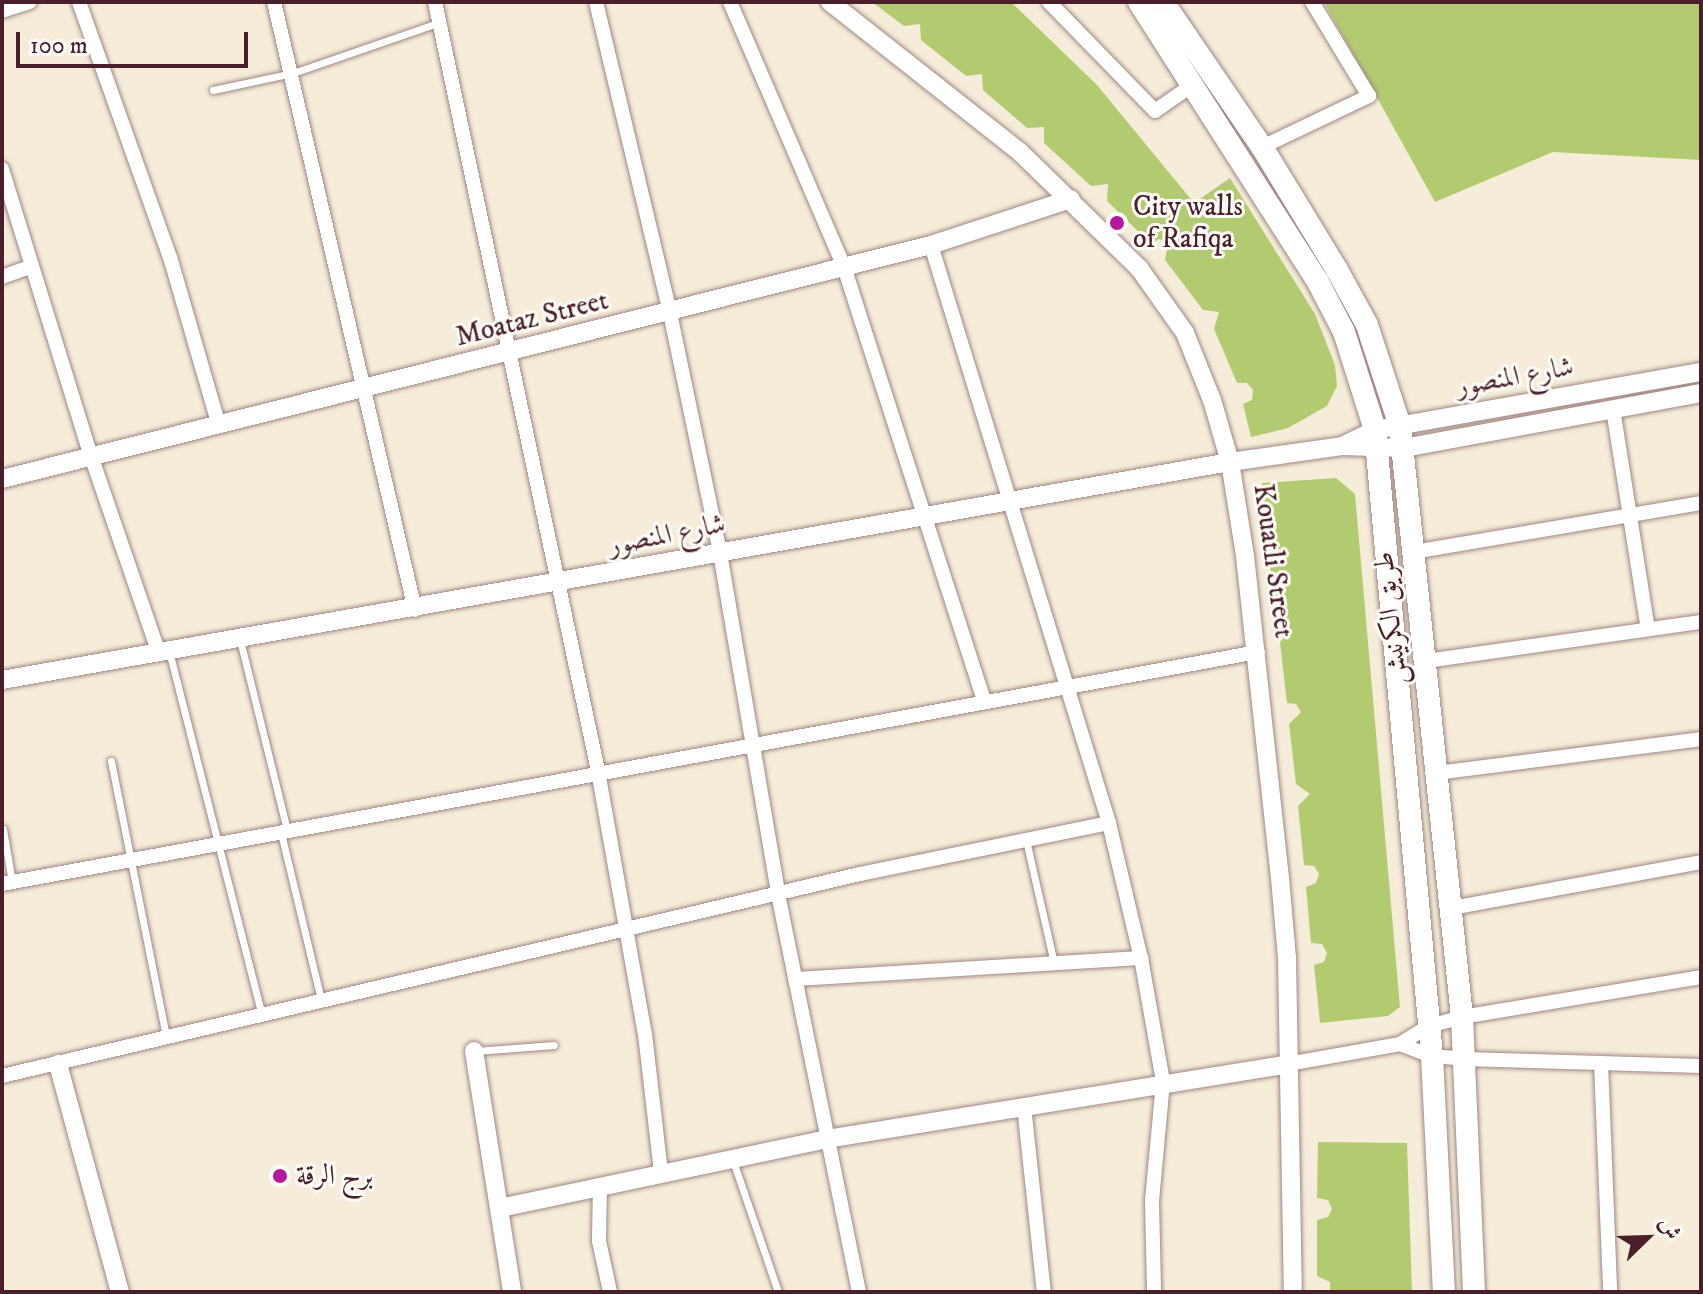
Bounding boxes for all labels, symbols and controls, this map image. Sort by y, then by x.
scale bar [20,16,252,66]
text: 100 m [30,31,88,61]
place label: City walls of Rafiqa [1133,190,1243,256]
marker: City walls of Rafiqa [1108,214,1126,232]
street label: Moataz Street [452,284,612,354]
street label: شارع المنصور [1454,350,1576,404]
street label: Kouatli Street [1246,482,1300,640]
street label: شارع المنصور [606,507,728,563]
street label: طريق الكرنيش [1367,550,1415,686]
place label: برج الرقة [296,1159,373,1193]
marker: برج الرقة [271,1167,289,1185]
north arrow [1607,1198,1687,1278]
text: ش [1653,1213,1686,1244]

